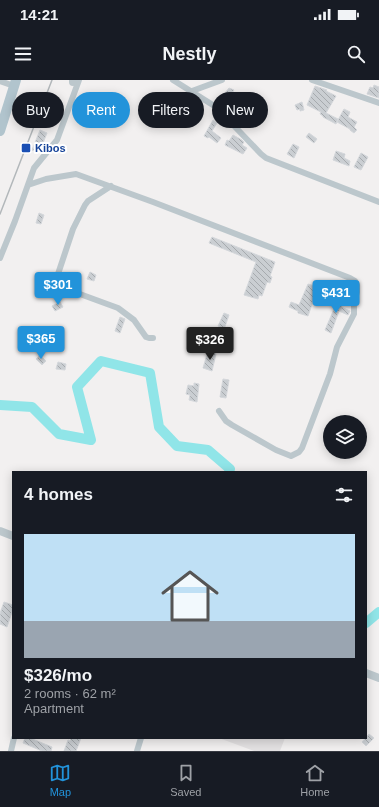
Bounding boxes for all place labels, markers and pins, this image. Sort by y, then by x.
marker: Kibos [20,142,32,154]
place label: Kibos [35,142,66,154]
pin: $301 [34,272,82,306]
pin: $431 [312,280,360,314]
pin: $365 [17,326,65,360]
pin: $326 [186,327,234,361]

